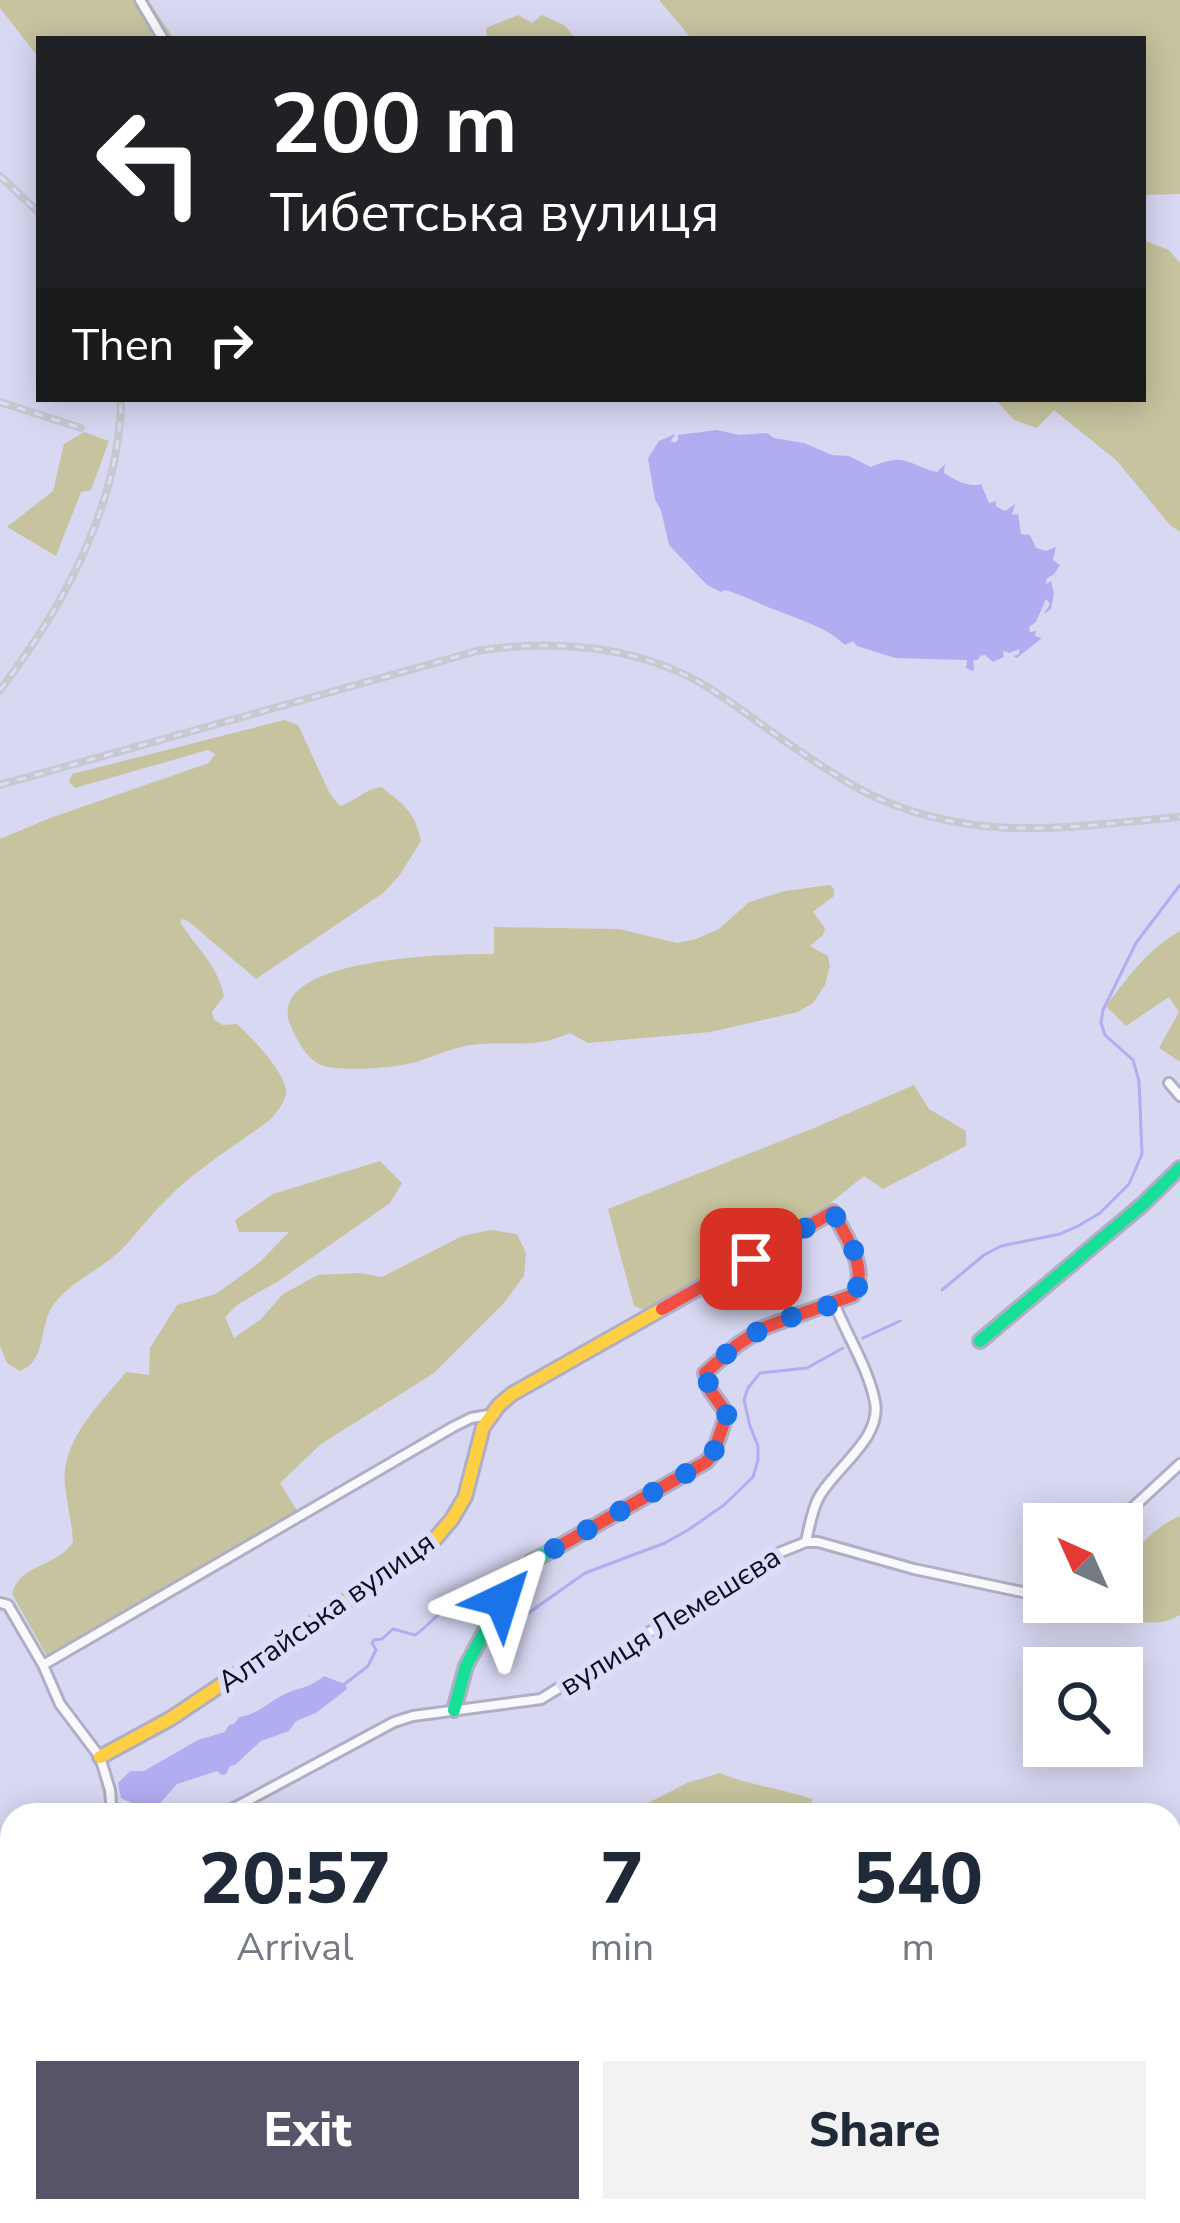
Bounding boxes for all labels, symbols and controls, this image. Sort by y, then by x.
text: 200 m [270,67,518,182]
icon: left [72,84,228,240]
text: Тибетська вулиця [270,176,720,250]
icon: right [198,312,264,378]
text: Then [72,315,174,376]
pin [700,1208,802,1310]
icon: arrive [718,1226,784,1292]
north arrow [1023,1503,1143,1623]
map controls [1023,1503,1143,1767]
street label: Алтайська вулиця [210,1522,443,1703]
position arrow [439,1537,565,1663]
street label: вулиця Лемешєва [552,1537,789,1706]
button: search [1023,1647,1143,1767]
text: 20:57 [199,1830,391,1928]
text: 7 [600,1830,644,1928]
text: 540 [853,1830,983,1928]
text: Arrival [236,1921,353,1974]
text: min [590,1921,654,1974]
text: m [901,1921,935,1974]
button: Exit [36,2061,579,2199]
button: Share [603,2061,1146,2199]

